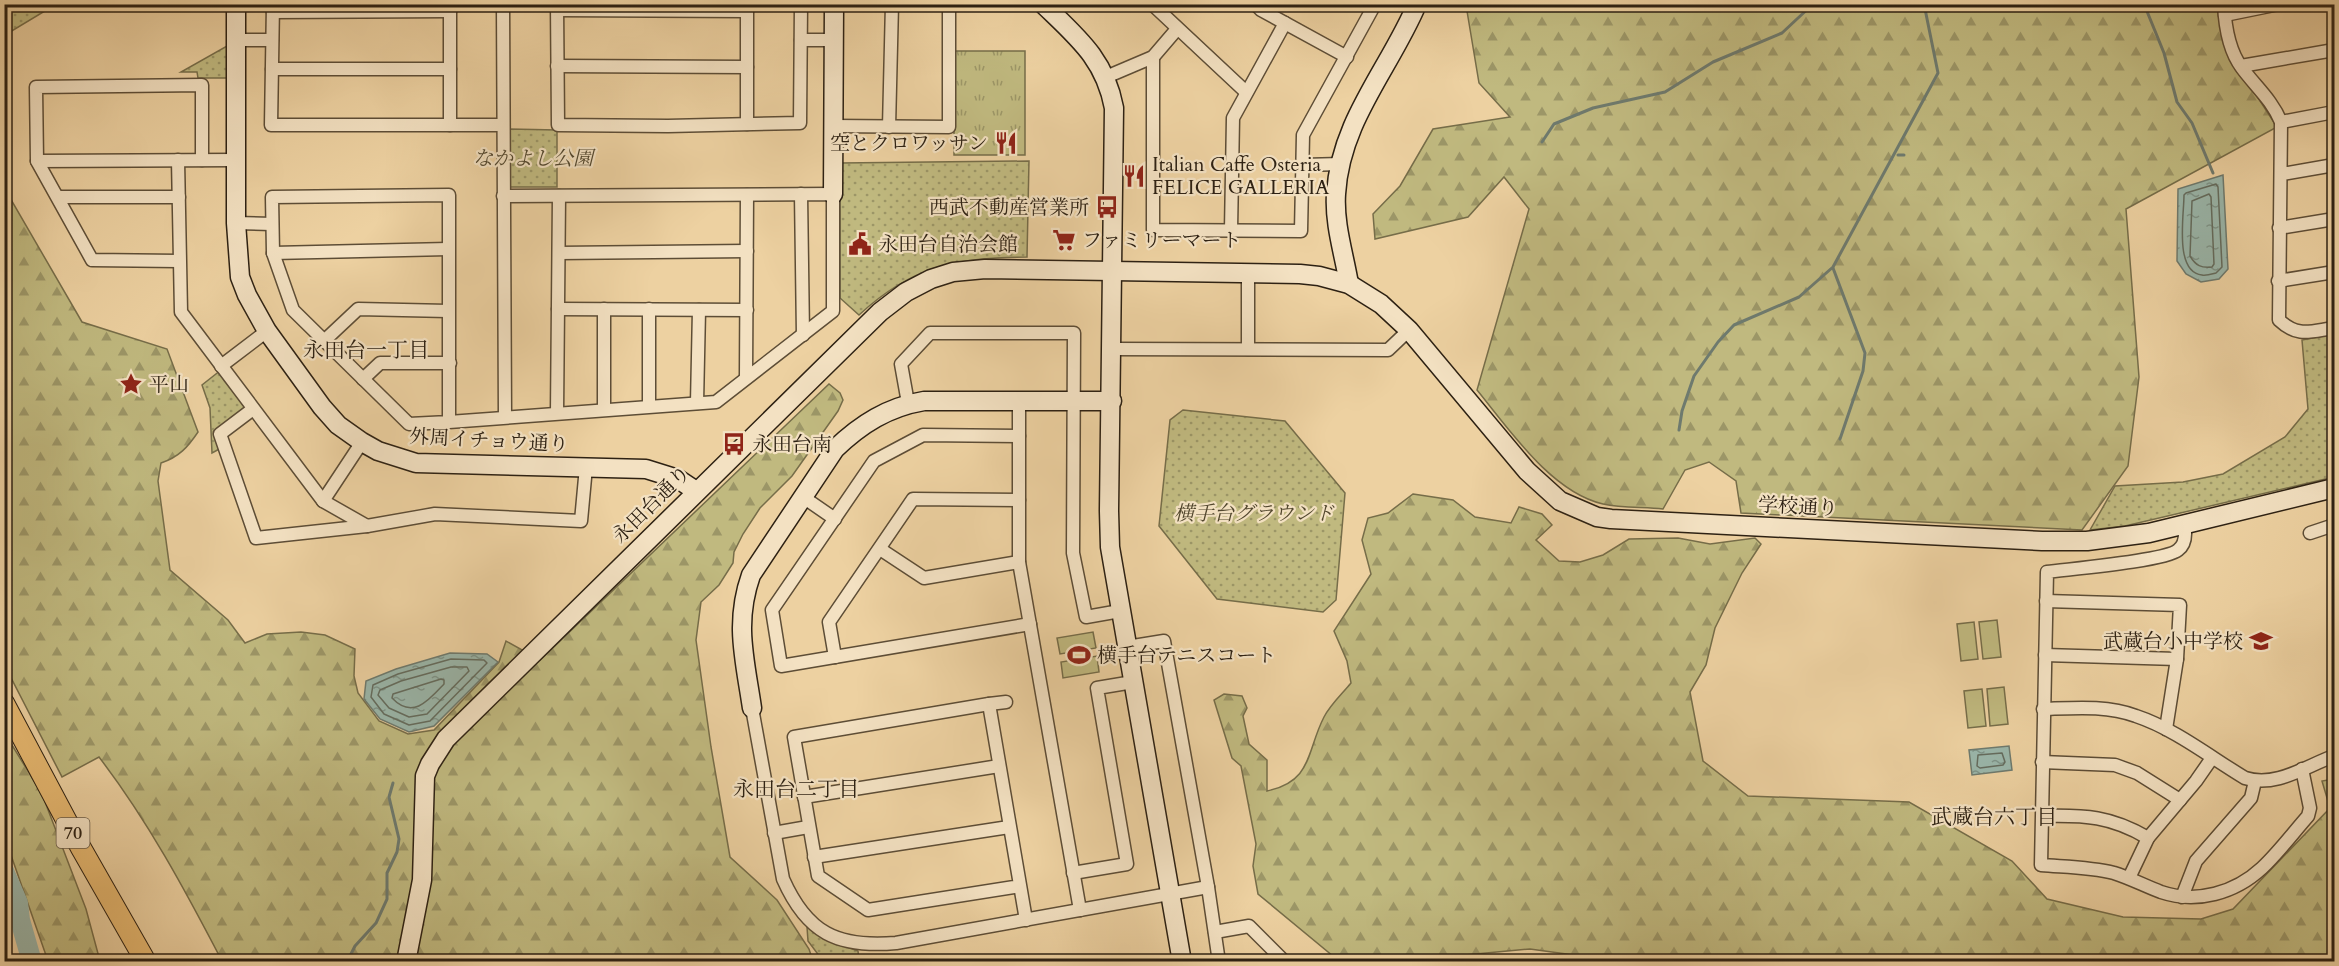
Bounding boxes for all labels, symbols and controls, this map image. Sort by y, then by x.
place label: 空とクロワッサン [830,130,988,157]
restaurant icon: 空とクロワッサン [993,130,1019,156]
park label: なかよし公園 [473,145,596,172]
place label: Italian Caffe Osteria FELICE GALLERIA [1152,151,1330,201]
restaurant icon: Italian Caffe Osteria FELICE GALLERIA [1121,163,1147,189]
place label: 西武不動産営業所 [929,194,1089,221]
bus stop icon: 西武不動産営業所 [1094,194,1120,220]
supermarket icon: ファミリーマート [1051,227,1077,253]
place label: ファミリーマート [1082,227,1242,254]
public building icon: 永田台自治会館 [847,231,873,257]
place label: 永田台自治会館 [878,231,1018,258]
district label: 永田台一丁目 [303,336,429,365]
place icon: 平山 [118,371,144,397]
place label: 平山 [149,371,189,398]
street label: 外周イチョウ通り [409,423,569,458]
bus stop icon: 永田台南 [721,431,747,457]
place label: 永田台南 [752,431,832,458]
street label: 永田台通り [606,459,696,549]
street label: 学校通り [1757,491,1839,522]
park label: 横手台グラウンド [1174,500,1335,527]
place label: 武蔵台小中学校 [2103,628,2243,655]
school or university icon: 武蔵台小中学校 [2248,628,2274,654]
sports icon: 横手台テニスコート [1066,642,1092,668]
place label: 横手台テニスコート [1097,642,1276,669]
district label: 永田台二丁目 [733,775,859,804]
district label: 武蔵台六丁目 [1931,803,2057,832]
road number: 70 [56,818,90,848]

